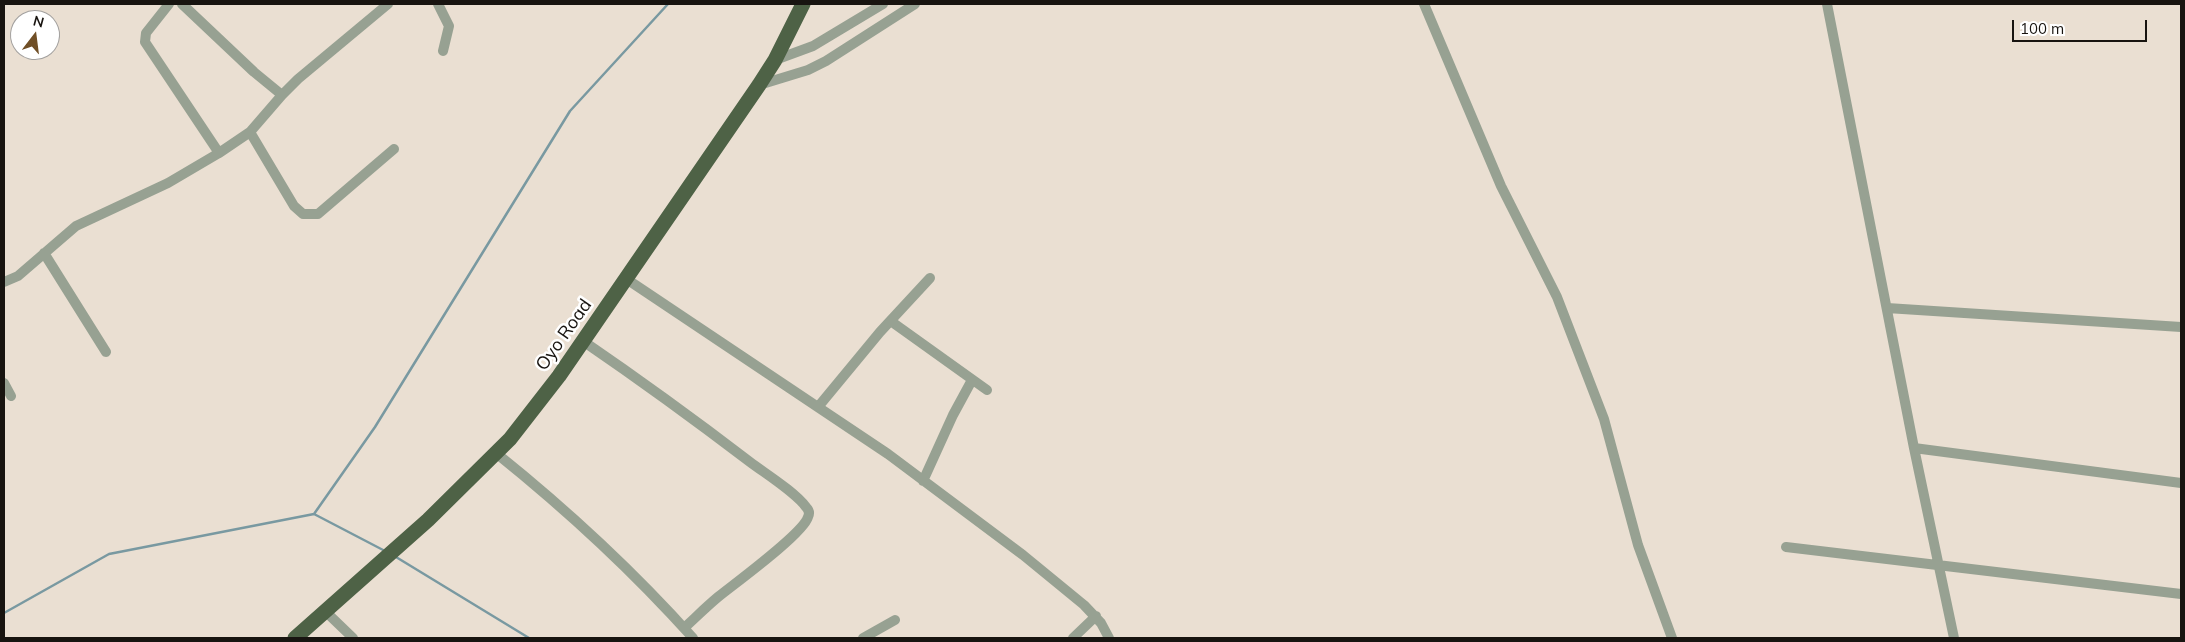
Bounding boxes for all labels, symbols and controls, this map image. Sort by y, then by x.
north arrow [10,10,60,60]
scale bar [2015,10,2150,42]
text: N [31,11,46,32]
text: 100 m [2020,19,2064,38]
street label: Oyo Road [532,295,596,375]

